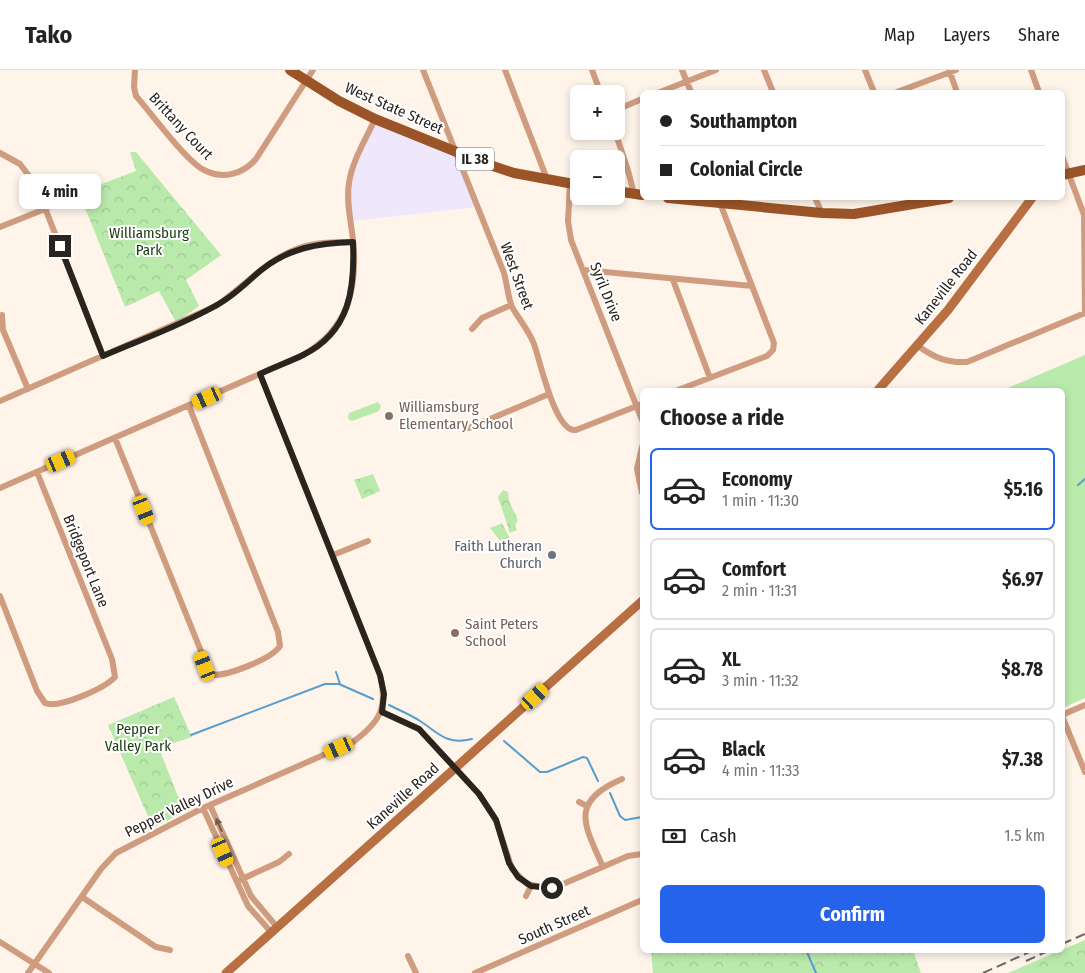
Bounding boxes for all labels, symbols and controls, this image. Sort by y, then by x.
text: Tako [25,21,72,49]
text: Map [884,24,915,46]
text: Layers [943,24,990,46]
text: Share [1018,24,1060,46]
street label: West State Street [342,78,446,138]
map controls [570,85,625,205]
button: + [570,85,625,140]
street label: Brittany Court [145,89,217,163]
text: Southampton [690,110,797,133]
road number: IL 38 [456,148,494,170]
button: − [570,150,625,205]
text: Colonial Circle [690,158,803,181]
callout: 4 min [19,174,101,208]
text: 4 min [42,182,78,201]
park label: Williamsburg Park [109,224,189,259]
route end [49,235,71,257]
street label: West Street [497,240,537,312]
street label: Kaneville Road [911,246,981,328]
street label: Syril Drive [586,260,626,324]
car [190,385,223,411]
place label: Williamsburg Elementary School [399,398,513,433]
text: Choose a ride [660,404,784,431]
marker: Williamsburg Elementary School [383,410,395,422]
car [44,448,77,474]
icon: car [662,467,707,512]
text: Economy [722,468,792,491]
text: $5.16 [1004,478,1043,501]
text: 1 min · 11:30 [722,491,799,510]
car [131,493,156,527]
street label: Bridgeport Lane [59,512,113,610]
place label: Faith Lutheran Church [454,537,542,572]
marker: Faith Lutheran Church [546,549,558,561]
icon: car [662,557,707,602]
text: Comfort [722,558,786,581]
text: $6.97 [1002,568,1043,591]
text: 2 min · 11:31 [722,581,797,600]
place label: Saint Peters School [465,615,538,650]
marker: Saint Peters School [449,627,461,639]
icon: car [662,647,707,692]
text: XL [722,648,741,671]
car [192,649,217,683]
text: $8.78 [1001,658,1043,681]
text: 3 min · 11:32 [722,671,799,690]
car [518,681,551,713]
park label: Pepper Valley Park [105,720,171,755]
car [322,735,355,761]
icon: car [662,737,707,782]
text: Black [722,738,765,761]
text: $7.38 [1002,748,1043,771]
street label: Kaneville Road [363,759,443,833]
text: 4 min · 11:33 [722,761,799,780]
street label: Pepper Valley Drive [122,773,236,841]
one-way arrow [214,818,222,832]
icon: cash [660,822,688,850]
text: Cash [700,824,737,847]
text: 1.5 km [1004,826,1045,845]
car [210,835,235,869]
route start [541,877,563,899]
button: Confirm [660,885,1045,943]
street label: South Street [515,901,593,949]

